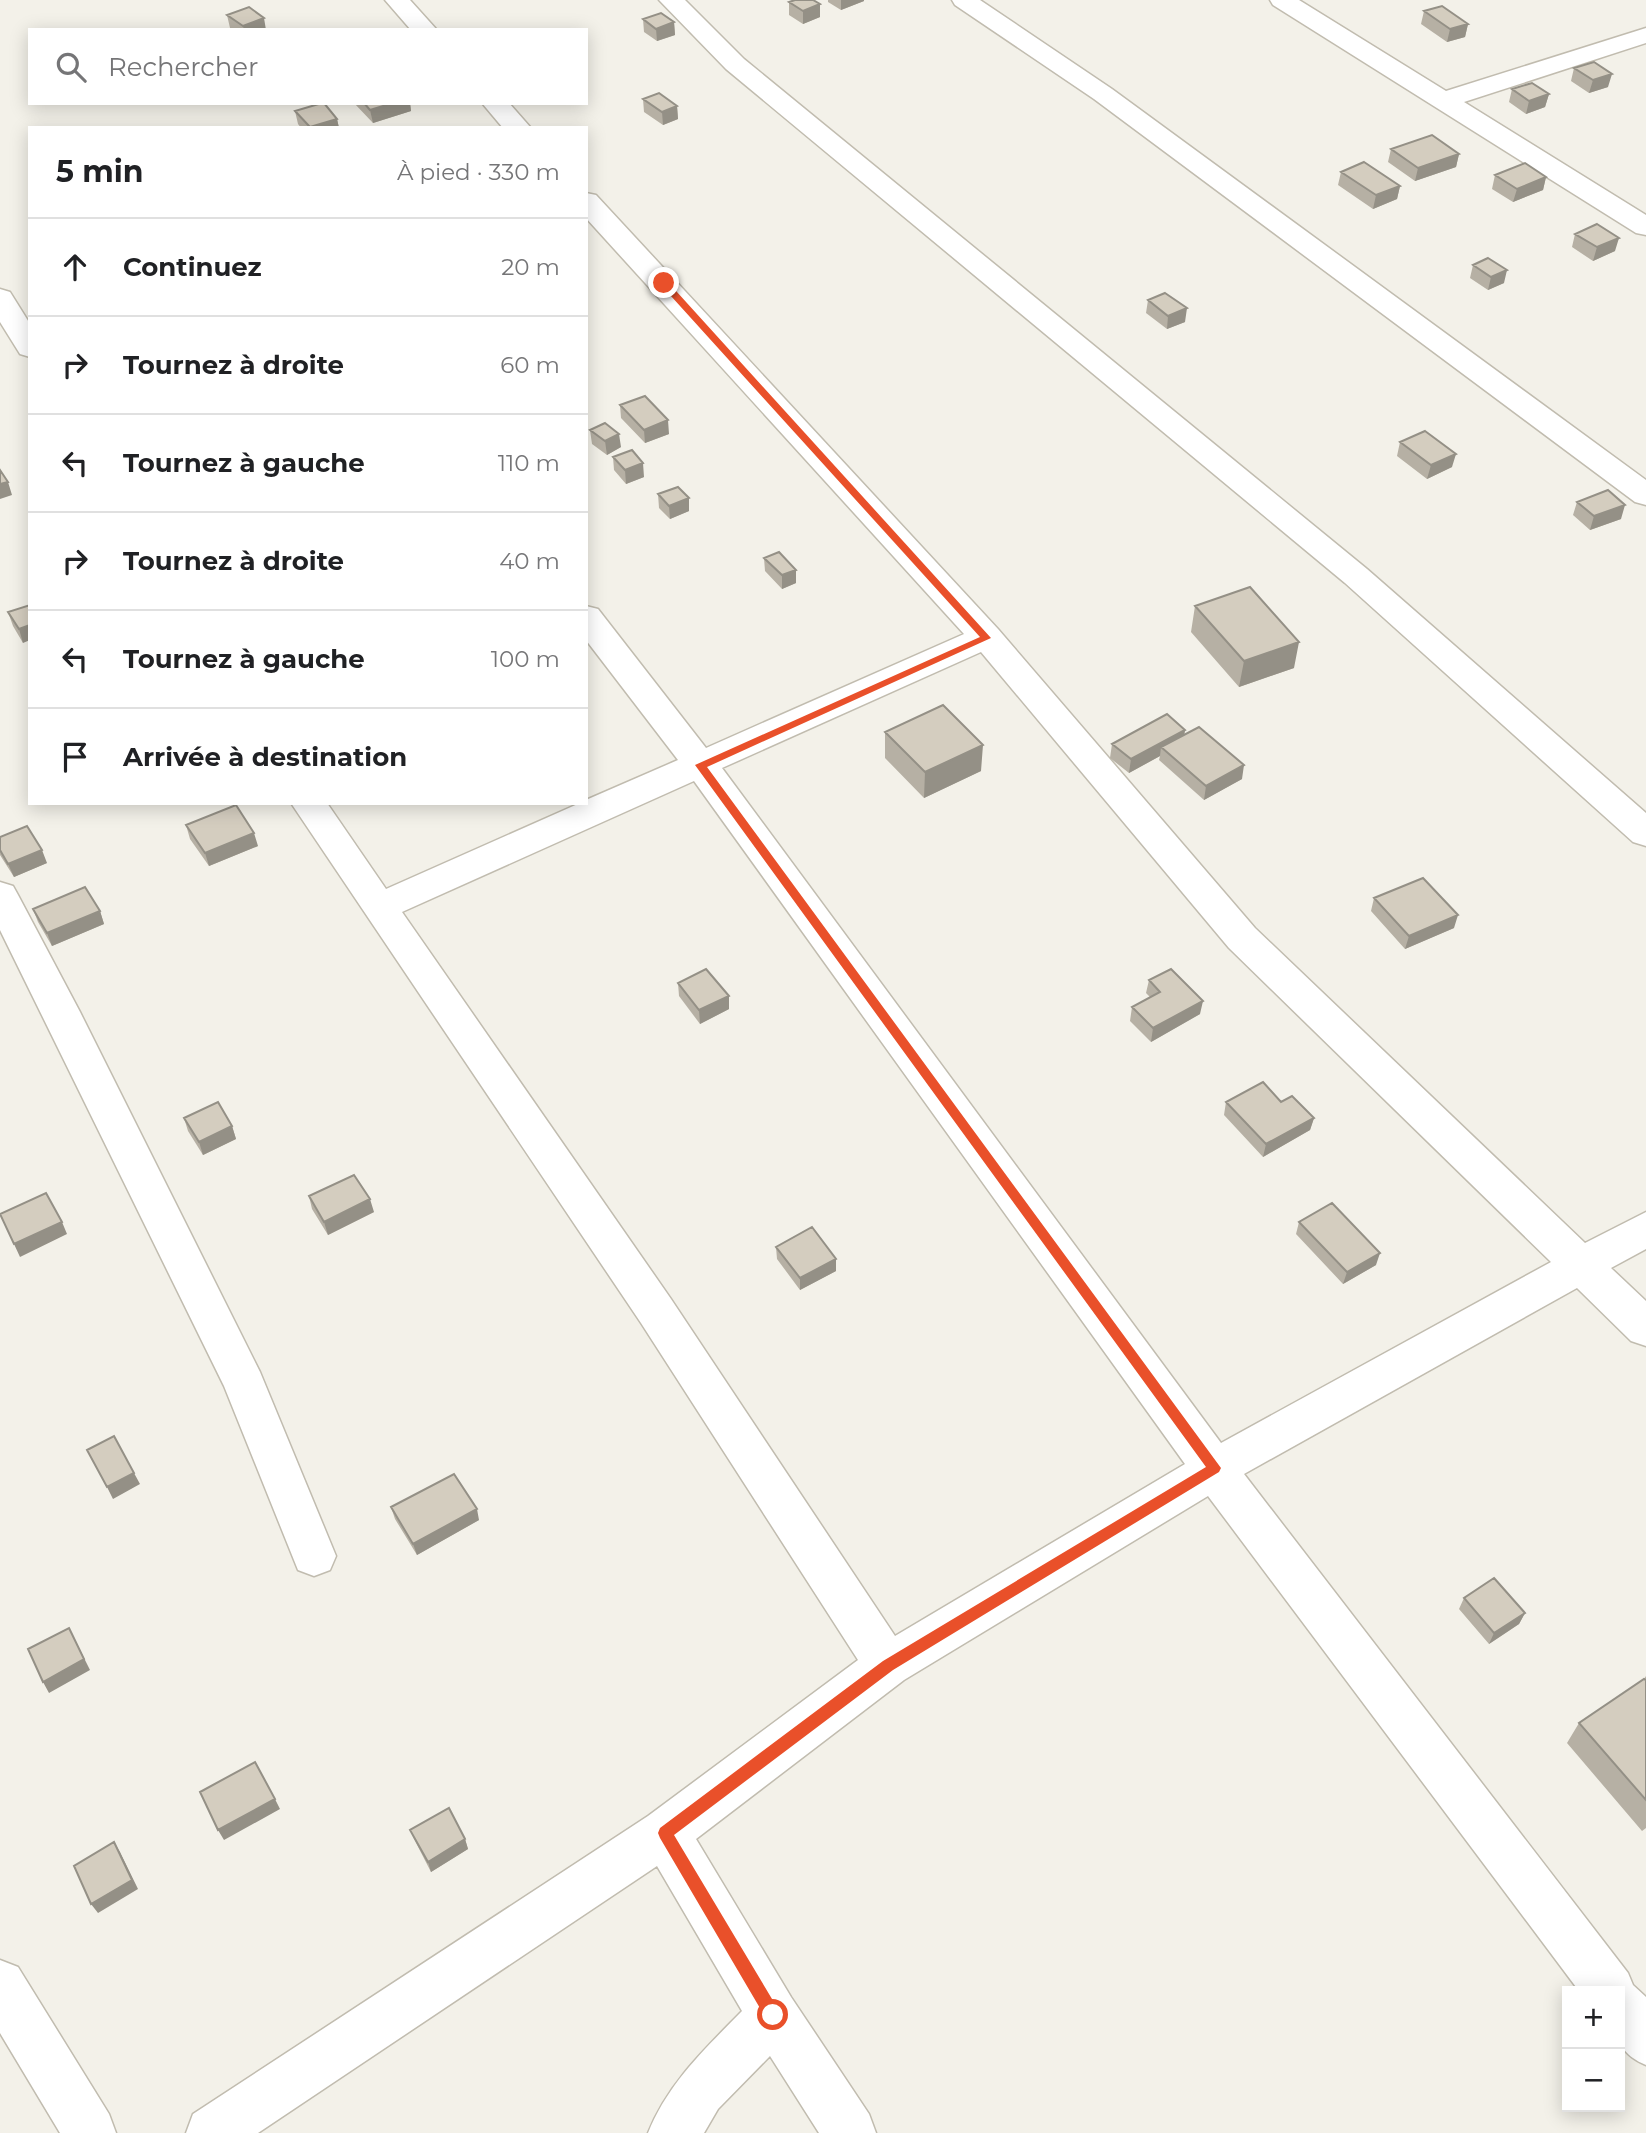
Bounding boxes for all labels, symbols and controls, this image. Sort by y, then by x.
search box [28,28,588,105]
icon: search [52,48,90,86]
text: Rechercher [108,51,258,83]
text: 5 min [56,153,144,190]
text: À pied · 330 m [397,158,560,186]
icon: ahead [56,248,94,286]
text: Continuez [123,251,262,283]
text: 20 m [501,253,560,281]
route end [648,267,679,298]
icon: right [56,346,94,384]
text: Tournez à droite [123,349,344,381]
text: 60 m [500,351,560,379]
icon: left [56,444,94,482]
text: Tournez à gauche [123,447,365,479]
text: 110 m [498,449,560,477]
icon: right [56,542,94,580]
text: Tournez à droite [123,545,344,577]
text: 40 m [499,547,560,575]
icon: left [56,640,94,678]
text: Tournez à gauche [123,643,365,675]
text: 100 m [491,645,560,673]
icon: arrive [56,738,94,776]
text: Arrivée à destination [123,741,407,773]
map controls [1562,1986,1625,2112]
button: + [1562,1986,1625,2049]
route start [757,1999,788,2030]
button: − [1562,2049,1625,2112]

